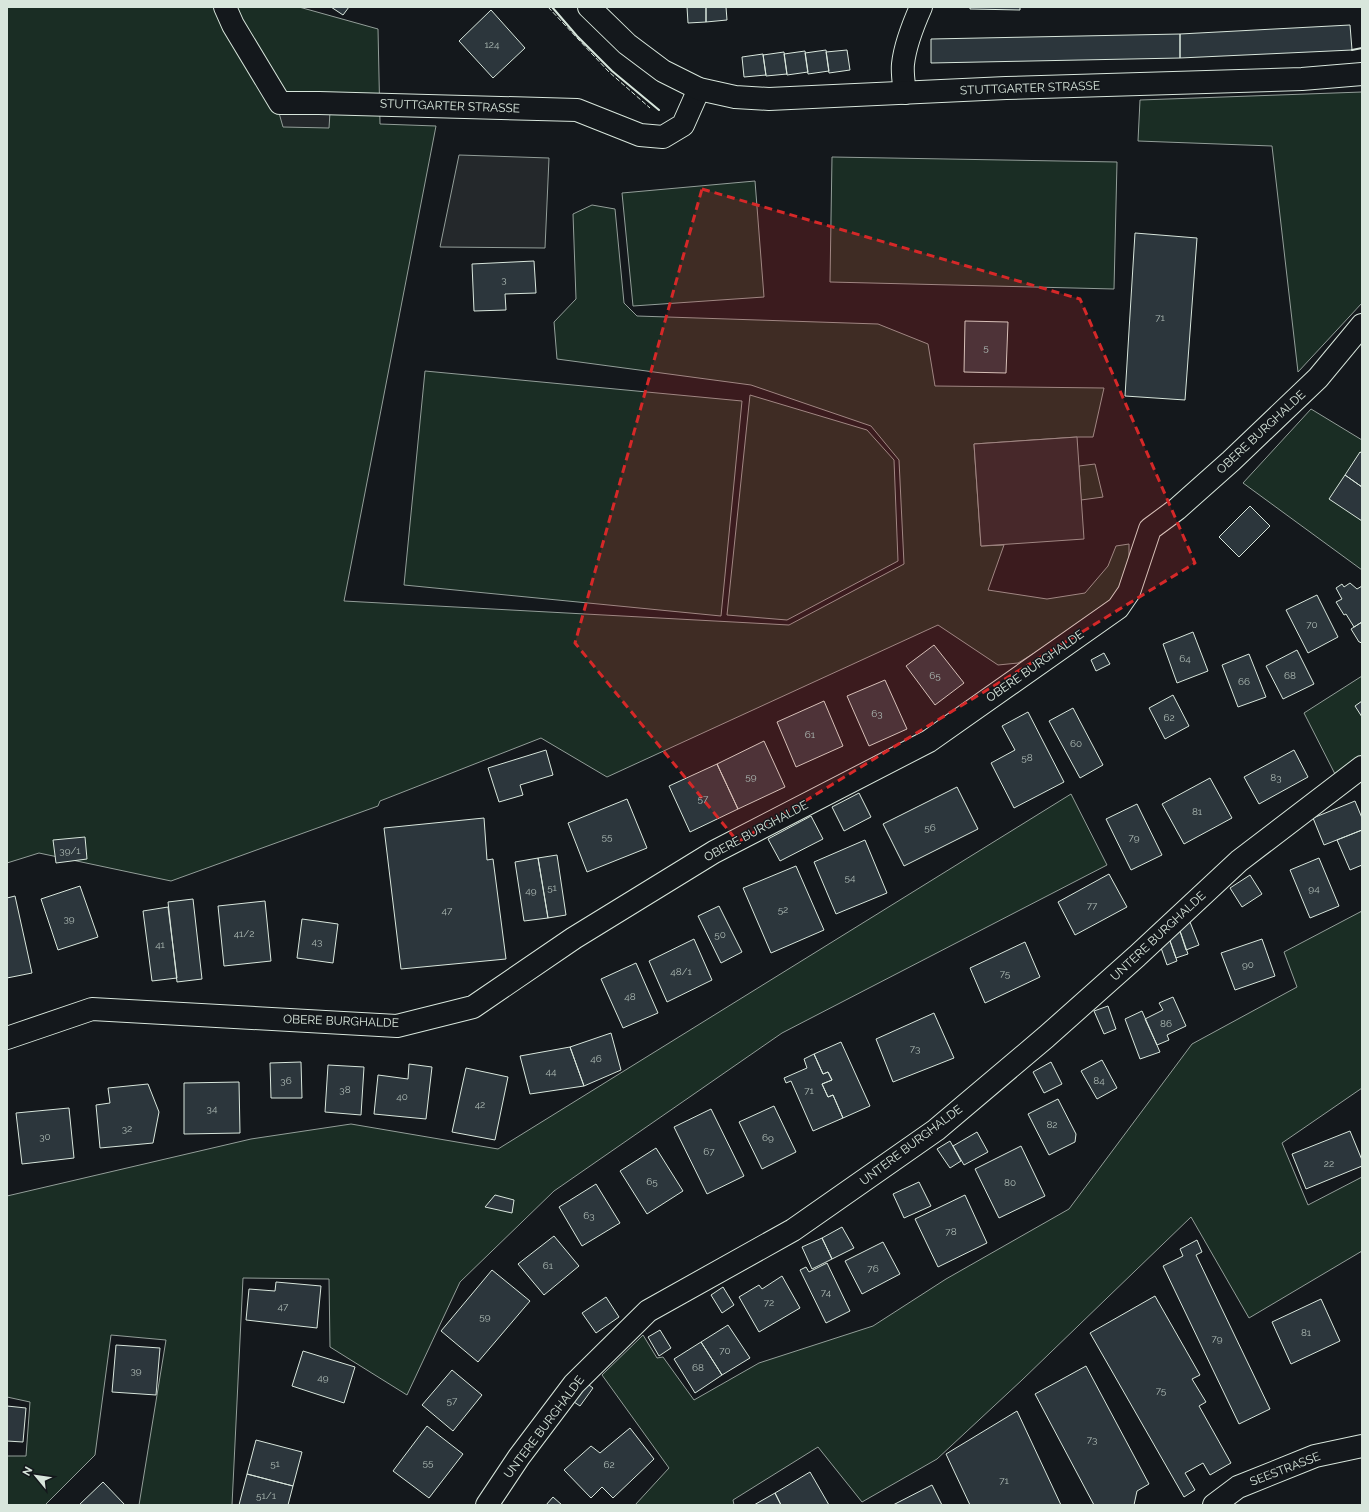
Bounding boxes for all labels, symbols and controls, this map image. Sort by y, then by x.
house number: 124 [485,39,500,50]
street label: STUTTGARTER STRASSE [960,79,1100,97]
street label: STUTTGARTER STRASSE [380,97,520,115]
house number: 3 [501,274,507,285]
house number: 71 [1155,312,1166,323]
house number: 5 [983,342,989,353]
street label: OBERE BURGHALDE [1214,387,1308,477]
house number: 70 [1306,619,1318,630]
street label: OBERE BURGHALDE [984,627,1086,705]
house number: 64 [1179,653,1191,664]
house number: 65 [929,670,941,681]
house number: 68 [1284,670,1296,681]
house number: 66 [1238,676,1250,687]
house number: 63 [871,708,883,719]
house number: 62 [1163,712,1175,723]
house number: 61 [805,729,816,740]
house number: 60 [1070,738,1082,749]
house number: 58 [1021,752,1033,763]
house number: 59 [745,771,757,782]
house number: 83 [1270,772,1282,783]
house number: 57 [698,793,709,804]
street label: OBERE BURGHALDE [702,798,810,864]
house number: 81 [1192,806,1203,817]
house number: 56 [924,822,936,833]
house number: 55 [602,831,613,842]
house number: 79 [1128,832,1140,843]
house number: 39/1 [59,845,81,856]
house number: 54 [845,872,856,883]
house number: 51 [547,882,558,893]
house number: 94 [1308,883,1320,894]
house number: 49 [525,885,537,896]
street label: UNTERE BURGHALDE [1108,888,1208,984]
house number: 77 [1087,900,1098,911]
house number: 52 [778,904,788,915]
house number: 47 [442,905,453,916]
house number: 39 [63,913,75,924]
house number: 41/2 [234,928,254,939]
house number: 50 [714,929,726,940]
house number: 43 [312,936,322,947]
house number: 41 [155,939,166,950]
house number: 90 [1242,959,1254,970]
house number: 48/1 [670,966,692,977]
house number: 75 [1000,968,1011,979]
house number: 48 [624,991,636,1002]
street label: OBERE BURGHALDE [283,1012,399,1030]
house number: 86 [1160,1018,1172,1029]
house number: 73 [910,1043,920,1054]
house number: 46 [590,1053,602,1064]
house number: 44 [546,1066,557,1077]
house number: 36 [280,1075,292,1086]
house number: 84 [1093,1075,1105,1086]
house number: 38 [339,1084,351,1095]
house number: 71 [804,1085,815,1096]
house number: 40 [396,1091,408,1102]
house number: 42 [475,1099,485,1110]
street label: UNTERE BURGHALDE [857,1102,965,1188]
house number: 34 [207,1103,218,1114]
house number: 82 [1046,1119,1058,1130]
house number: 32 [122,1123,132,1134]
house number: 30 [39,1131,51,1142]
house number: 69 [762,1132,774,1143]
house number: 67 [703,1146,715,1157]
house number: 22 [1324,1158,1334,1169]
house number: 65 [646,1176,658,1187]
house number: 80 [1004,1177,1016,1188]
house number: 63 [583,1210,595,1221]
house number: 78 [945,1226,957,1237]
house number: 61 [543,1260,554,1271]
house number: 76 [867,1263,879,1274]
house number: 74 [821,1287,832,1298]
house number: 72 [764,1297,774,1308]
house number: 47 [278,1301,289,1312]
house number: 59 [479,1311,491,1322]
house number: 81 [1301,1327,1312,1338]
house number: 79 [1211,1333,1223,1344]
house number: 70 [719,1345,731,1356]
house number: 68 [692,1362,704,1373]
house number: 39 [130,1365,142,1376]
house number: 49 [317,1372,329,1383]
street label: UNTERE BURGHALDE [501,1373,587,1481]
house number: 75 [1156,1385,1167,1396]
house number: 57 [447,1395,458,1406]
house number: 73 [1087,1434,1097,1445]
street label: SEESTRASSE [1248,1449,1322,1489]
north arrow [16,1456,56,1496]
house number: 55 [423,1457,434,1468]
house number: 51 [270,1458,281,1469]
house number: 62 [603,1459,615,1470]
text: N [20,1465,35,1478]
house number: 71 [999,1475,1010,1486]
house number: 51/1 [256,1490,277,1501]

